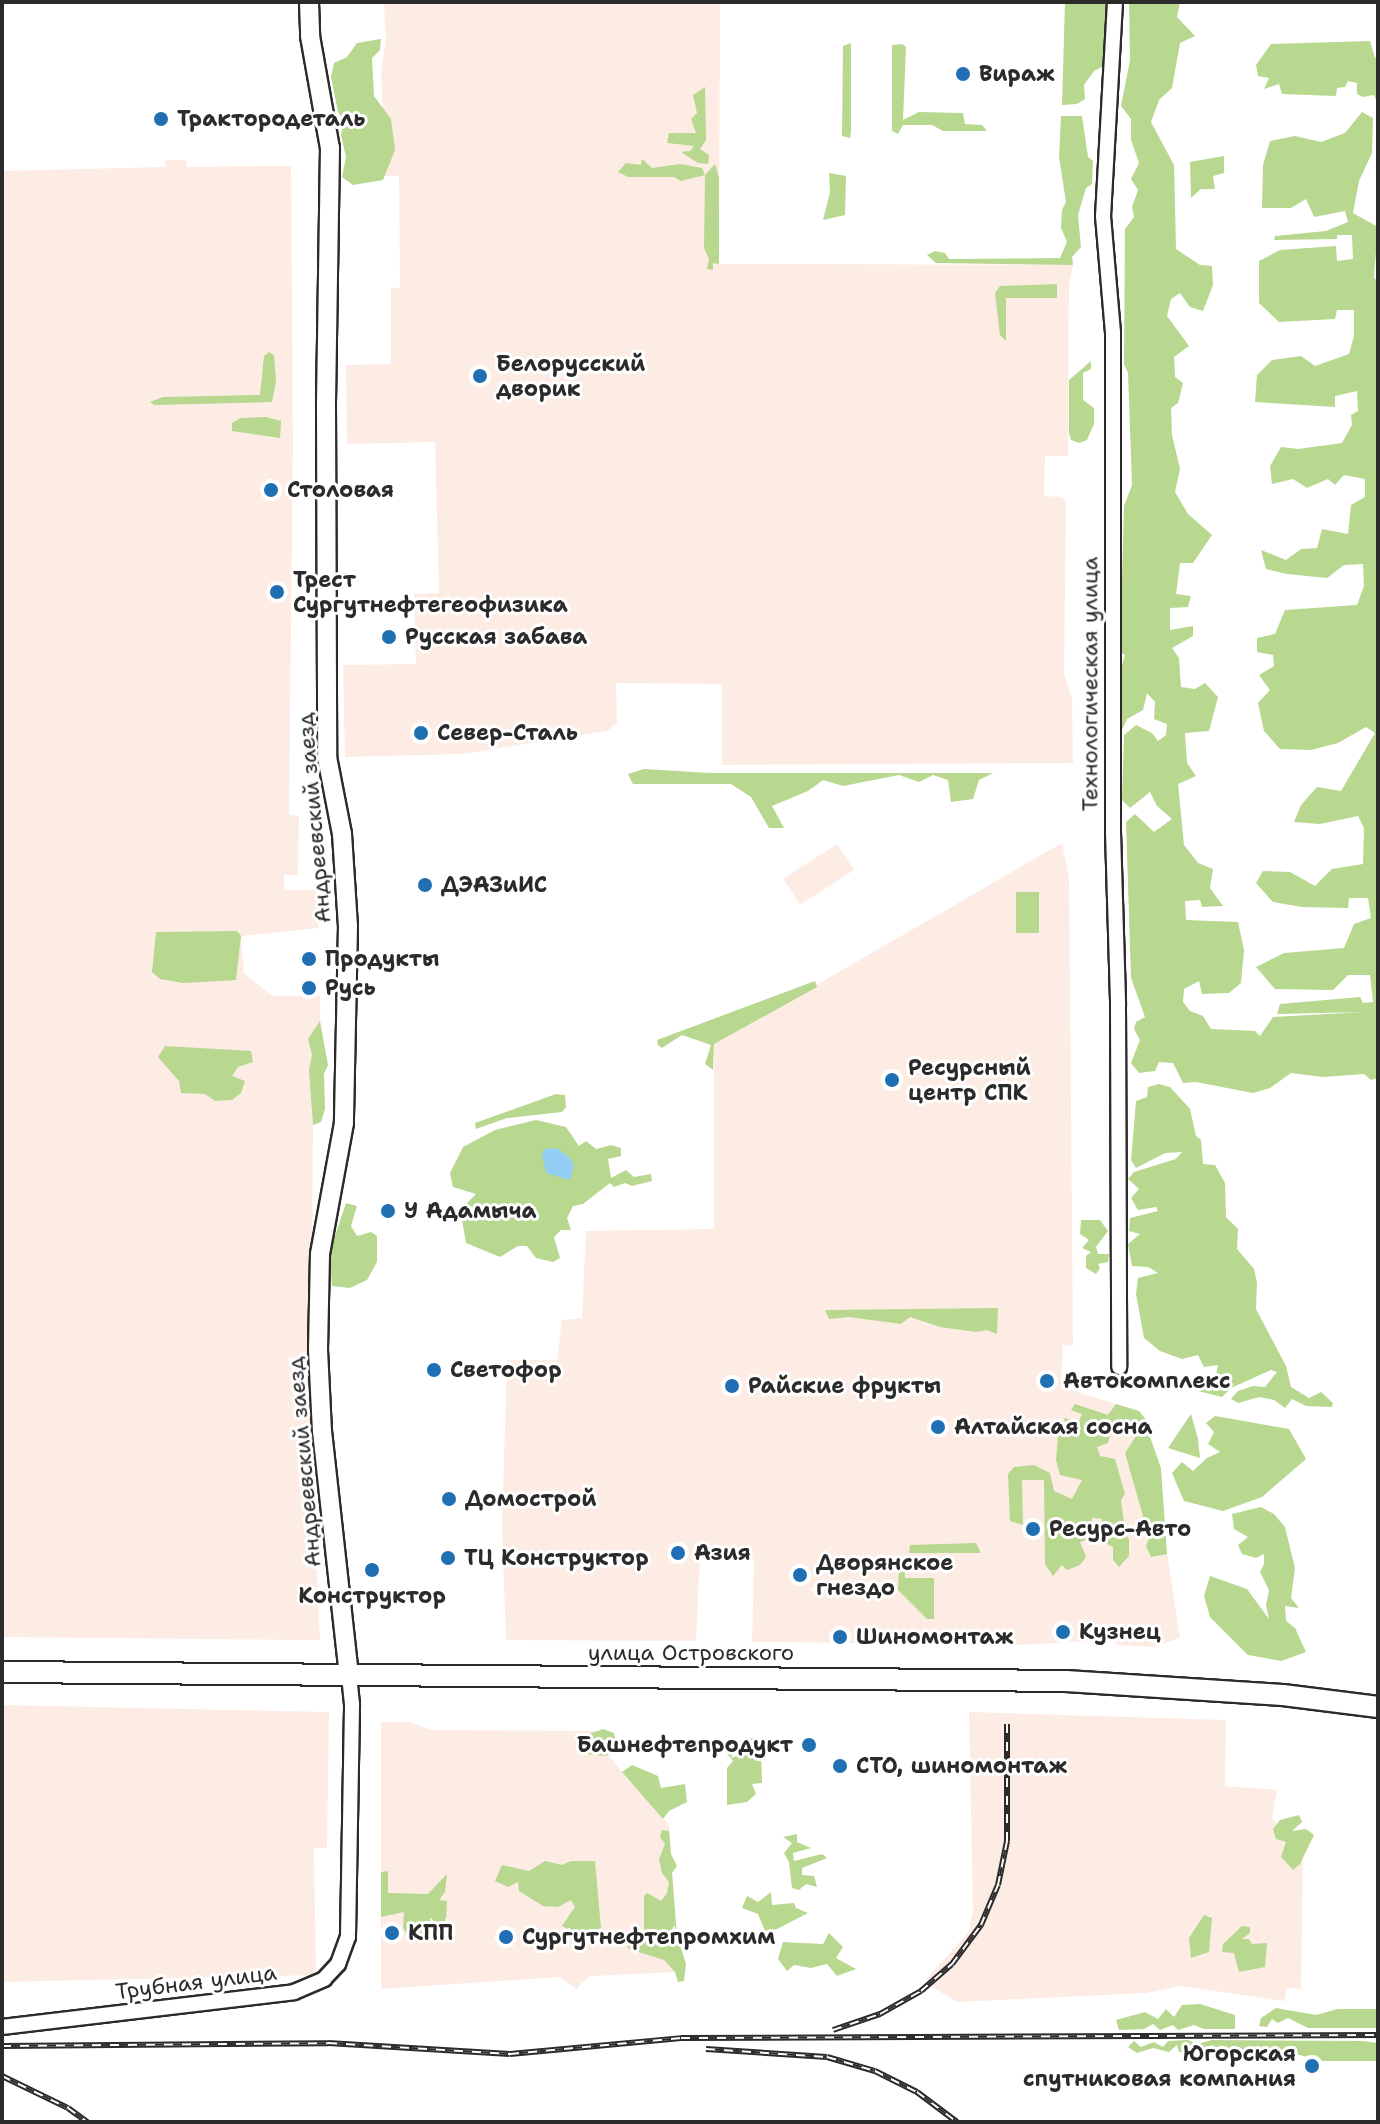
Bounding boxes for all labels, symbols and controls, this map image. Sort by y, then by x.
place label: Вираж [979,61,1055,87]
marker: Вираж [954,65,972,83]
place label: Трактородеталь [177,106,365,132]
marker: Трактородеталь [152,110,170,128]
place label: Белорусский дворик [496,350,645,402]
marker: Белорусский дворик [471,367,489,385]
place label: Столовая [287,477,394,503]
marker: Столовая [262,481,280,499]
street label: Технологическая улица [1077,557,1103,811]
place label: Трест Сургутнефтегеофизика [293,566,568,618]
marker: Трест Сургутнефтегеофизика [268,583,286,601]
place label: Русская забава [405,624,587,650]
marker: Русская забава [380,628,398,646]
street label: Андреевский заезд [292,712,336,924]
place label: Север-Сталь [437,720,578,746]
marker: Север-Сталь [412,724,430,742]
place label: ДЭАЗиИС [441,872,547,898]
marker: ДЭАЗиИС [416,876,434,894]
place label: Продукты [325,946,439,972]
marker: Продукты [300,950,318,968]
place label: Русь [325,975,376,1001]
marker: Русь [300,979,318,997]
place label: Ресурсный центр СПК [908,1054,1031,1106]
marker: Ресурсный центр СПК [883,1071,901,1089]
place label: У Адамыча [404,1198,537,1224]
marker: У Адамыча [379,1202,397,1220]
street label: Андреевский заезд [282,1356,326,1568]
place label: Светофор [450,1357,562,1383]
marker: Светофор [425,1361,443,1379]
place label: Автокомплекс [1063,1368,1231,1394]
marker: Автокомплекс [1038,1372,1056,1390]
place label: Райские фрукты [748,1373,941,1399]
marker: Райские фрукты [723,1377,741,1395]
place label: Алтайская сосна [954,1414,1153,1440]
marker: Алтайская сосна [929,1418,947,1436]
place label: Домострой [465,1486,597,1512]
marker: Домострой [440,1490,458,1508]
place label: Ресурс-Авто [1049,1516,1191,1542]
marker: Ресурс-Авто [1024,1520,1042,1538]
place label: Азия [694,1540,751,1566]
marker: Азия [669,1544,687,1562]
place label: ТЦ Конструктор [464,1545,649,1571]
marker: ТЦ Конструктор [439,1549,457,1567]
place label: Дворянское гнездо [816,1549,954,1600]
marker: Конструктор [363,1561,381,1579]
marker: Дворянское гнездо [791,1566,809,1584]
place label: Конструктор [298,1583,446,1609]
place label: Кузнец [1079,1619,1161,1645]
marker: Кузнец [1054,1623,1072,1641]
place label: Шиномонтаж [856,1624,1013,1650]
marker: Шиномонтаж [831,1628,849,1646]
street label: улица Островского [588,1640,794,1666]
place label: Башнефтепродукт [577,1732,793,1758]
marker: Башнефтепродукт [800,1736,818,1754]
place label: СТО, шиномонтаж [856,1753,1067,1779]
marker: СТО, шиномонтаж [831,1757,849,1775]
place label: КПП [408,1920,453,1946]
marker: КПП [383,1924,401,1942]
place label: Сургутнефтепромхим [522,1924,775,1950]
marker: Сургутнефтепромхим [497,1928,515,1946]
street label: Трубная улица [114,1959,278,2005]
place label: Югорская спутниковая компания [1023,2040,1296,2092]
marker: Югорская спутниковая компания [1303,2057,1321,2075]

